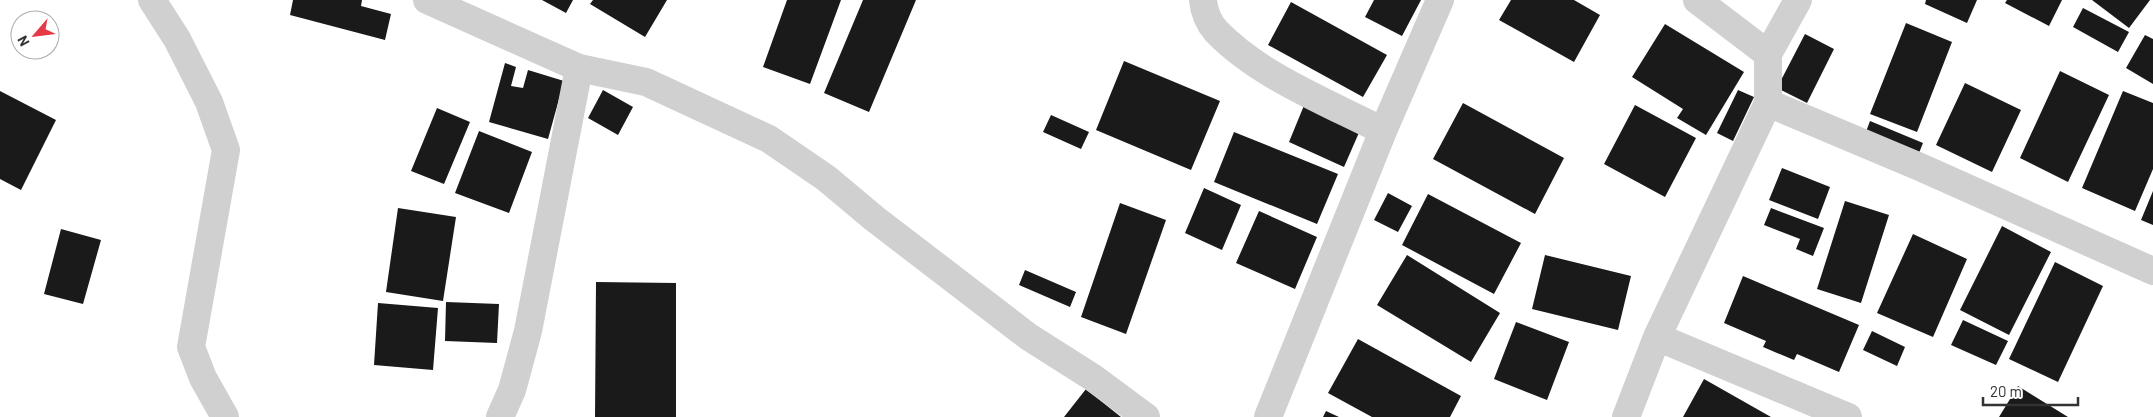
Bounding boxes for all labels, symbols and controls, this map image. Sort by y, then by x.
north arrow [10,10,60,60]
text: N [13,33,33,49]
scale bar [1983,374,2078,406]
text: 20 m [1990,382,2022,400]

